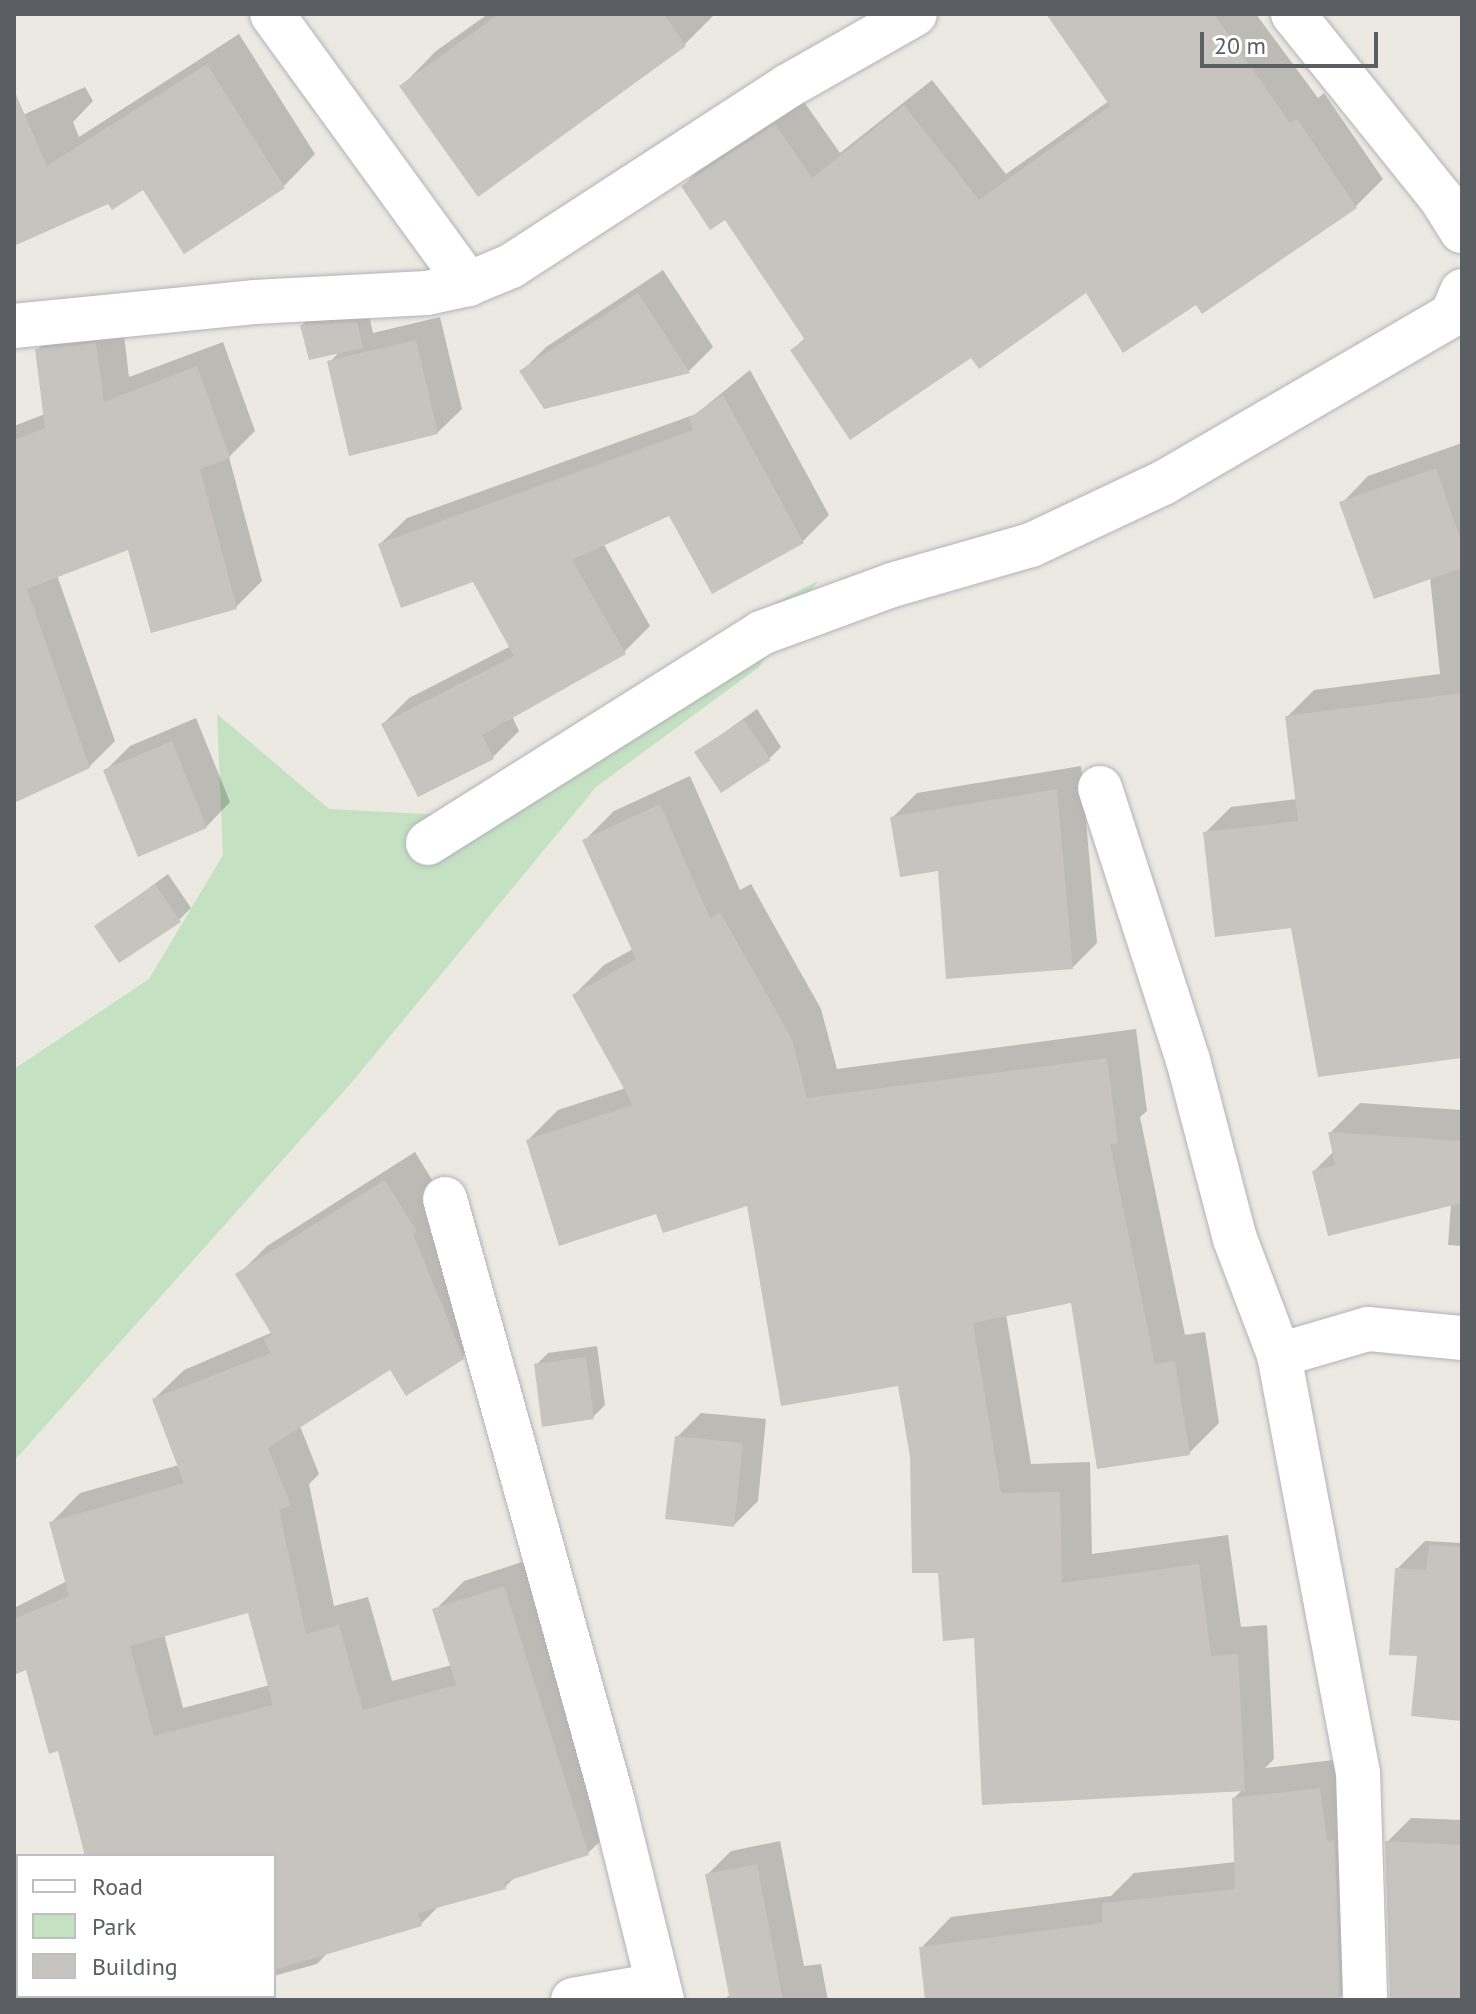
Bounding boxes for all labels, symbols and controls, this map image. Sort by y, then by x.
scale bar [1204,16,1382,66]
text: 20 m [1214,30,1266,61]
legend [16,1854,276,1998]
text: Road [92,1871,143,1902]
text: Park [92,1911,136,1942]
text: Building [92,1951,178,1982]

